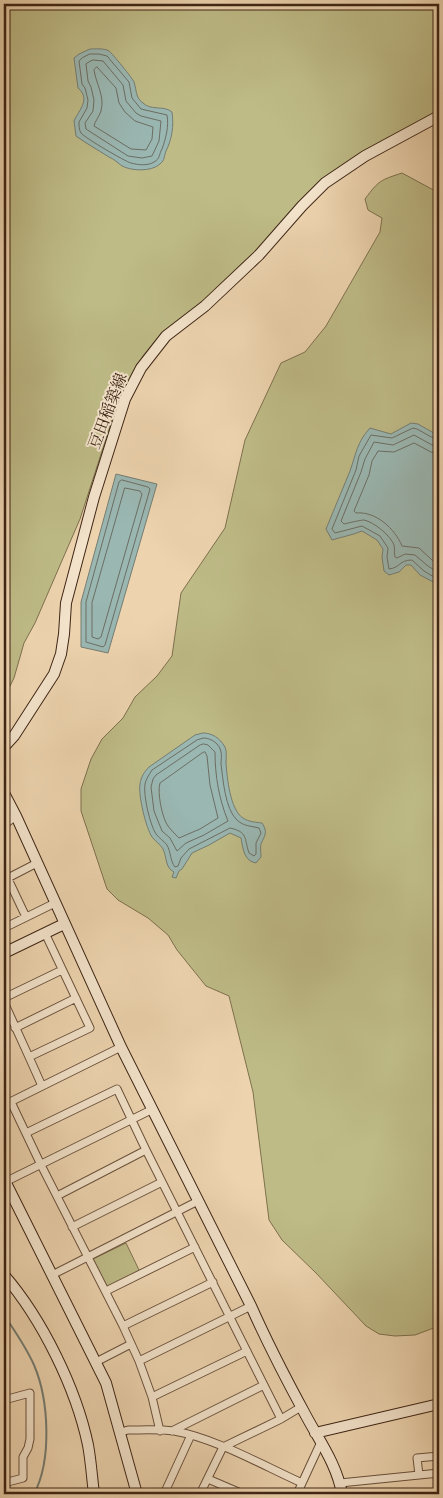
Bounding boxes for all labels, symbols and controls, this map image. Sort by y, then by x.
street label: 豆田稲築線 [84,370,132,452]

